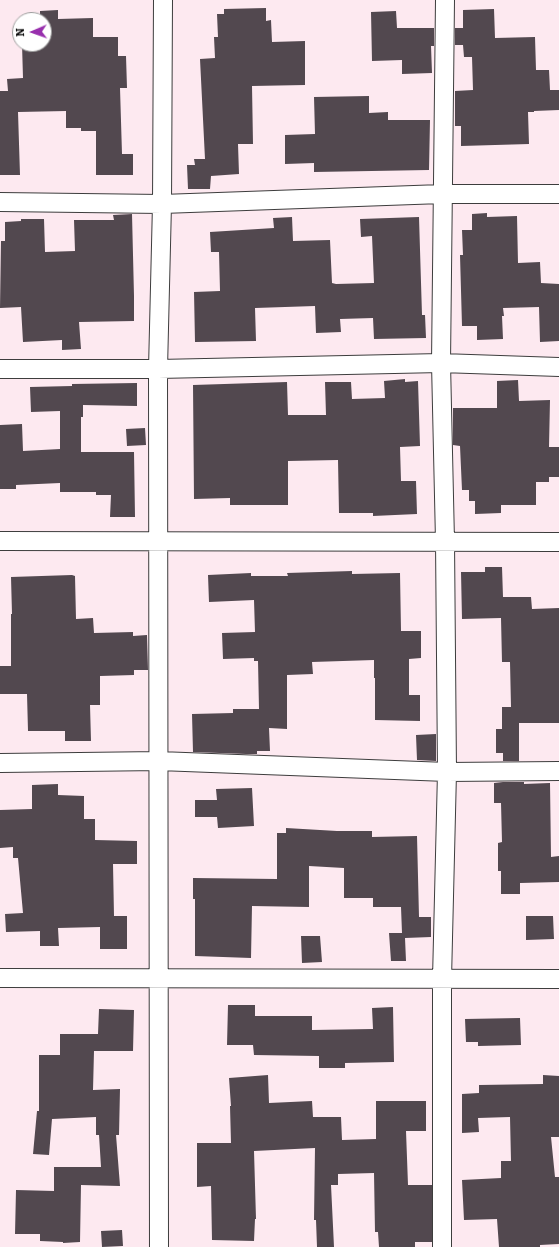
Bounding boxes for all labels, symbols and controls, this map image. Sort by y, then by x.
north arrow [12,12,52,52]
text: N [14,28,27,37]

